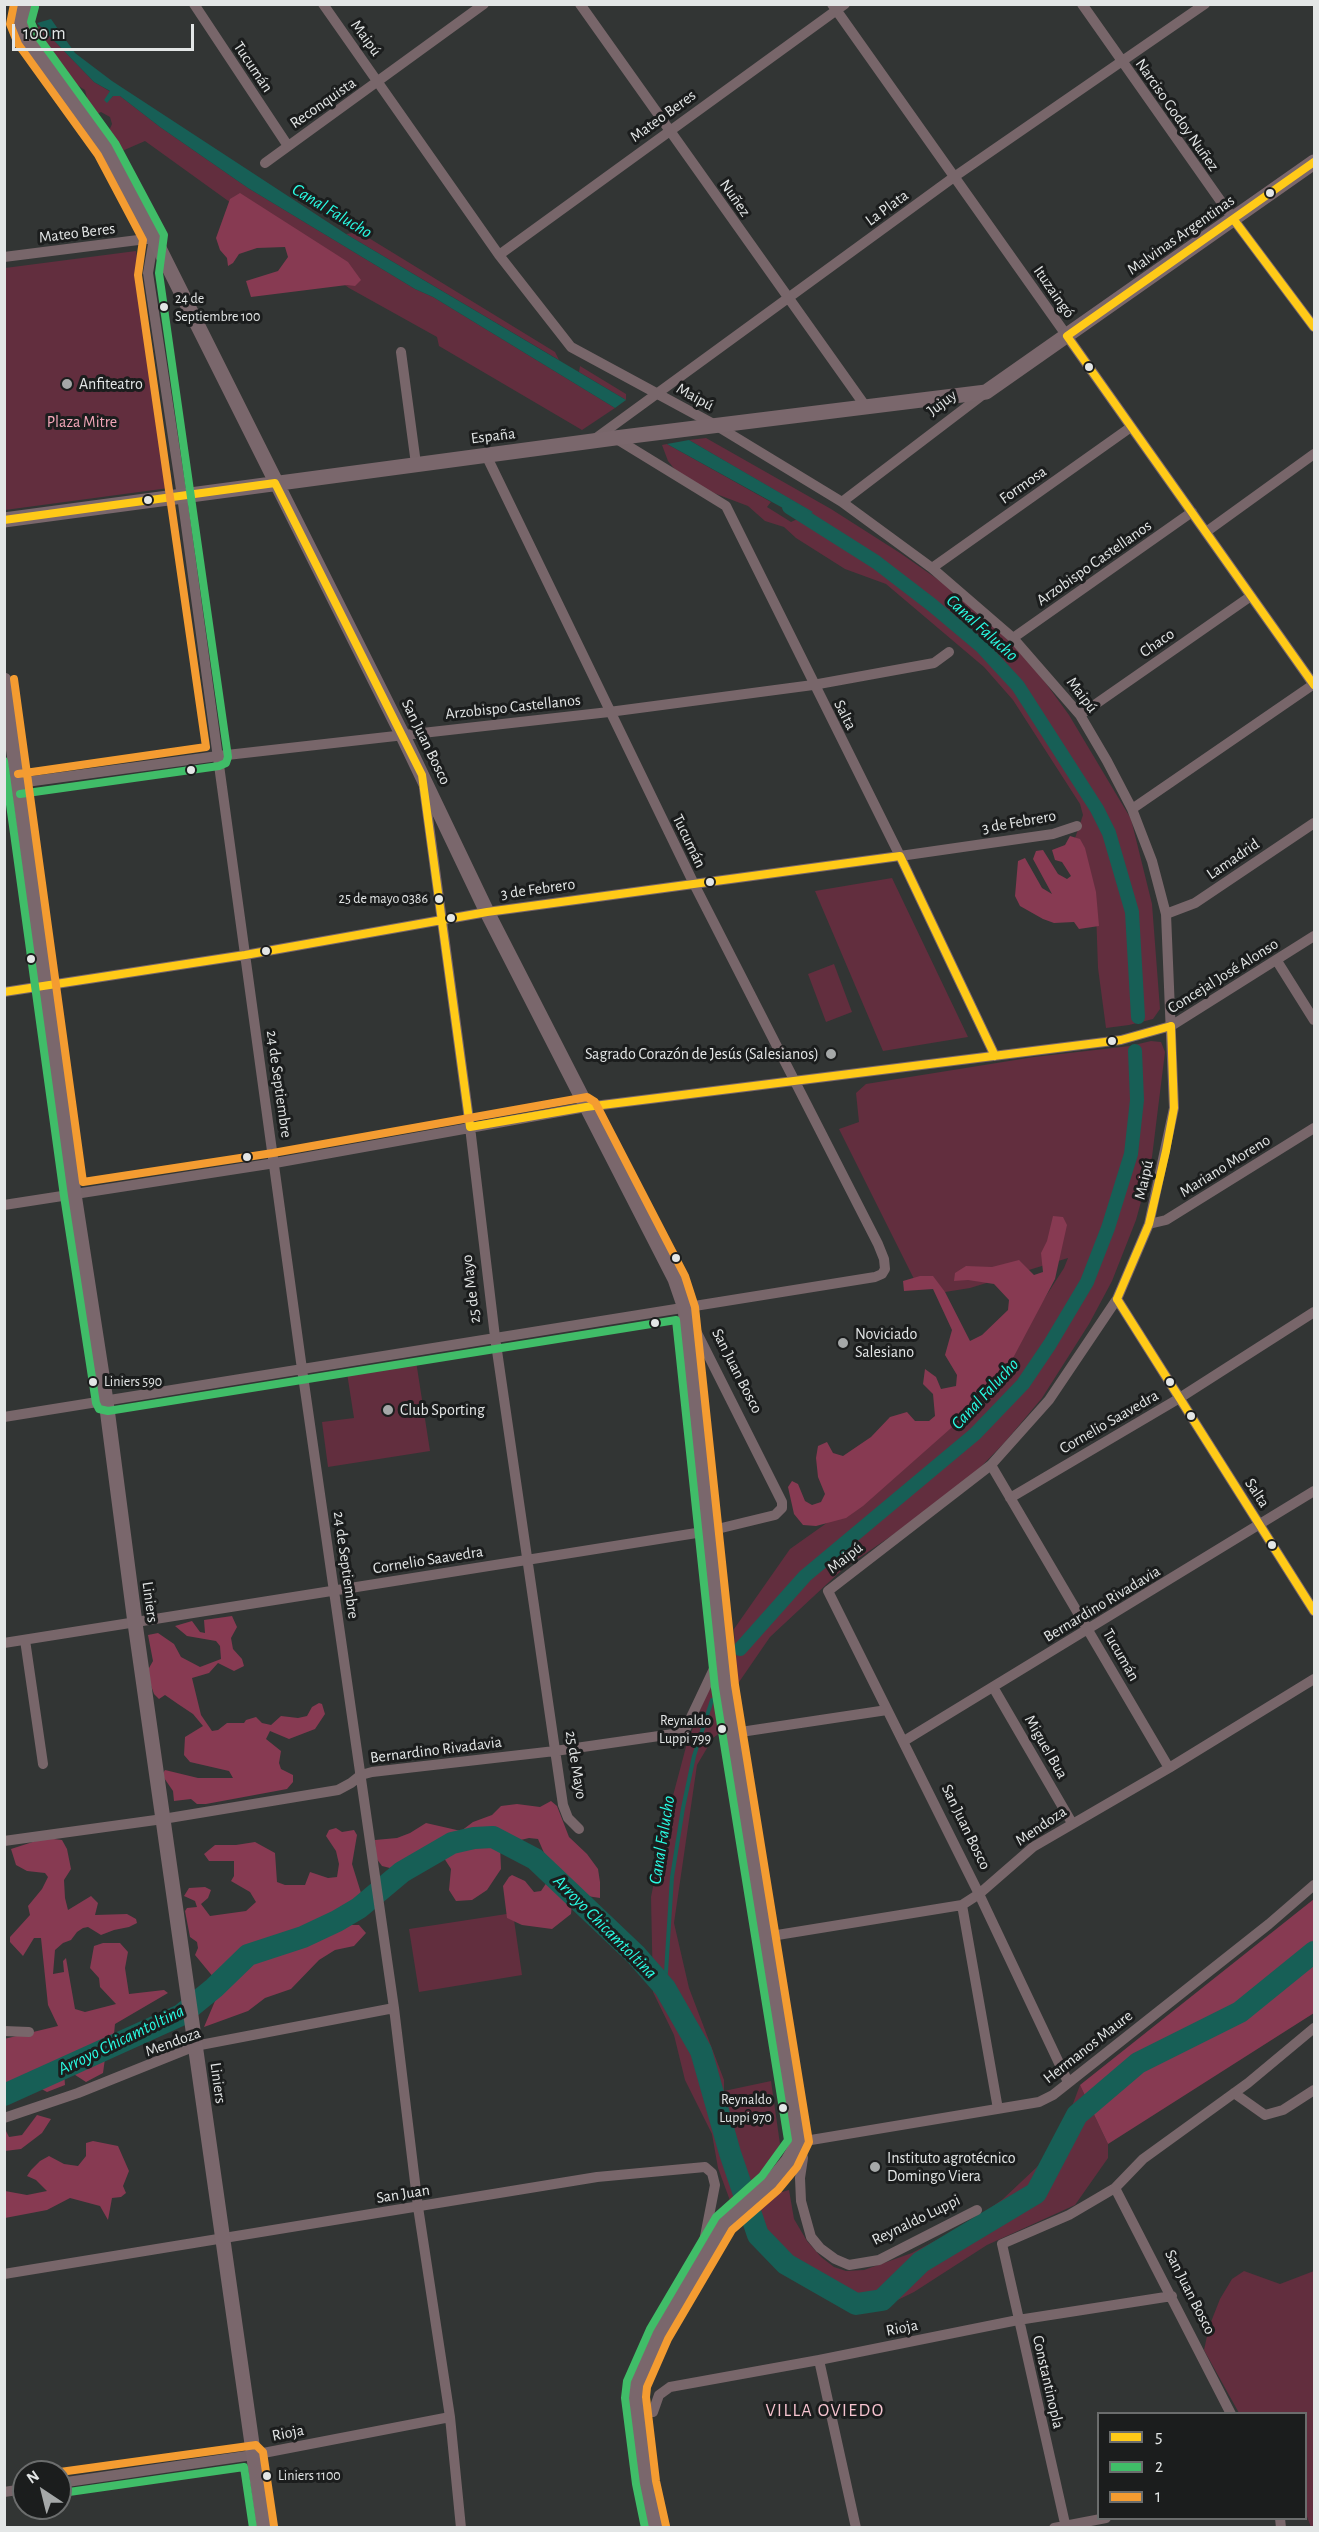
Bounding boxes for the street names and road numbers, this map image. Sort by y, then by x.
street label: Maipú [346,16,386,60]
street label: Tucumán [229,38,277,96]
street label: Narciso Godoy Nuñez [1131,55,1223,175]
street label: Reconquista [286,73,360,133]
street label: Mateo Beres [626,86,700,146]
street label: Nuñez [715,176,755,220]
street label: La Plata [862,186,912,230]
street label: Malvinas Argentinas [1124,191,1238,279]
street label: Mateo Beres [38,219,116,247]
street label: Ituzaingó [1029,262,1079,322]
street label: Maipú [673,379,717,415]
street label: Jujuy [923,386,961,420]
street label: España [470,424,516,448]
street label: Formosa [996,462,1050,508]
street label: Arzobispo Castellanos [1033,516,1155,610]
street label: Chaco [1136,624,1178,662]
street label: Maipú [1062,673,1102,717]
street label: Arzobispo Castellanos [444,690,582,724]
street label: San Juan Bosco [397,696,455,788]
street label: Salta [829,697,861,733]
street label: 3 de Febrero [980,806,1058,838]
street label: Tucumán [668,811,710,871]
street label: Lamadrid [1203,834,1263,884]
street label: 3 de Febrero [500,874,576,904]
street label: Concejal José Alonso [1164,934,1282,1018]
street label: 24 de Septiembre [262,1029,296,1139]
street label: Mariano Moreno [1176,1130,1274,1202]
street label: Maipú [1130,1158,1158,1202]
street label: 25 de Mayo [457,1254,485,1324]
street label: San Juan Bosco [707,1325,767,1417]
street label: Cornelio Saavedra [1056,1386,1162,1458]
street label: Salta [1240,1475,1274,1511]
street label: 24 de Septiembre [329,1510,363,1620]
street label: Maipú [823,1538,867,1578]
street label: Cornelio Saavedra [372,1542,484,1578]
street label: Bernardino Rivadavia [1040,1562,1164,1646]
street label: Liniers [138,1580,162,1624]
street label: Tucumán [1098,1625,1144,1685]
street label: Miguel Bua [1020,1712,1072,1782]
street label: 25 de Mayo [561,1729,591,1801]
street label: Bernardino Rivadavia [369,1732,503,1768]
street label: San Juan Bosco [937,1781,995,1873]
street label: Mendoza [1012,1802,1070,1850]
street label: Hermanos Maure [1039,2006,1137,2088]
street label: Mendoza [143,2023,203,2061]
street label: Liniers [206,2061,230,2105]
street label: San Juan [375,2180,431,2208]
street label: Reynaldo Luppi [869,2190,963,2250]
street label: San Juan Bosco [1160,2246,1220,2338]
street label: Rioja [884,2316,920,2340]
street label: Constantinopla [1028,2334,1068,2430]
street label: Rioja [270,2421,306,2445]

